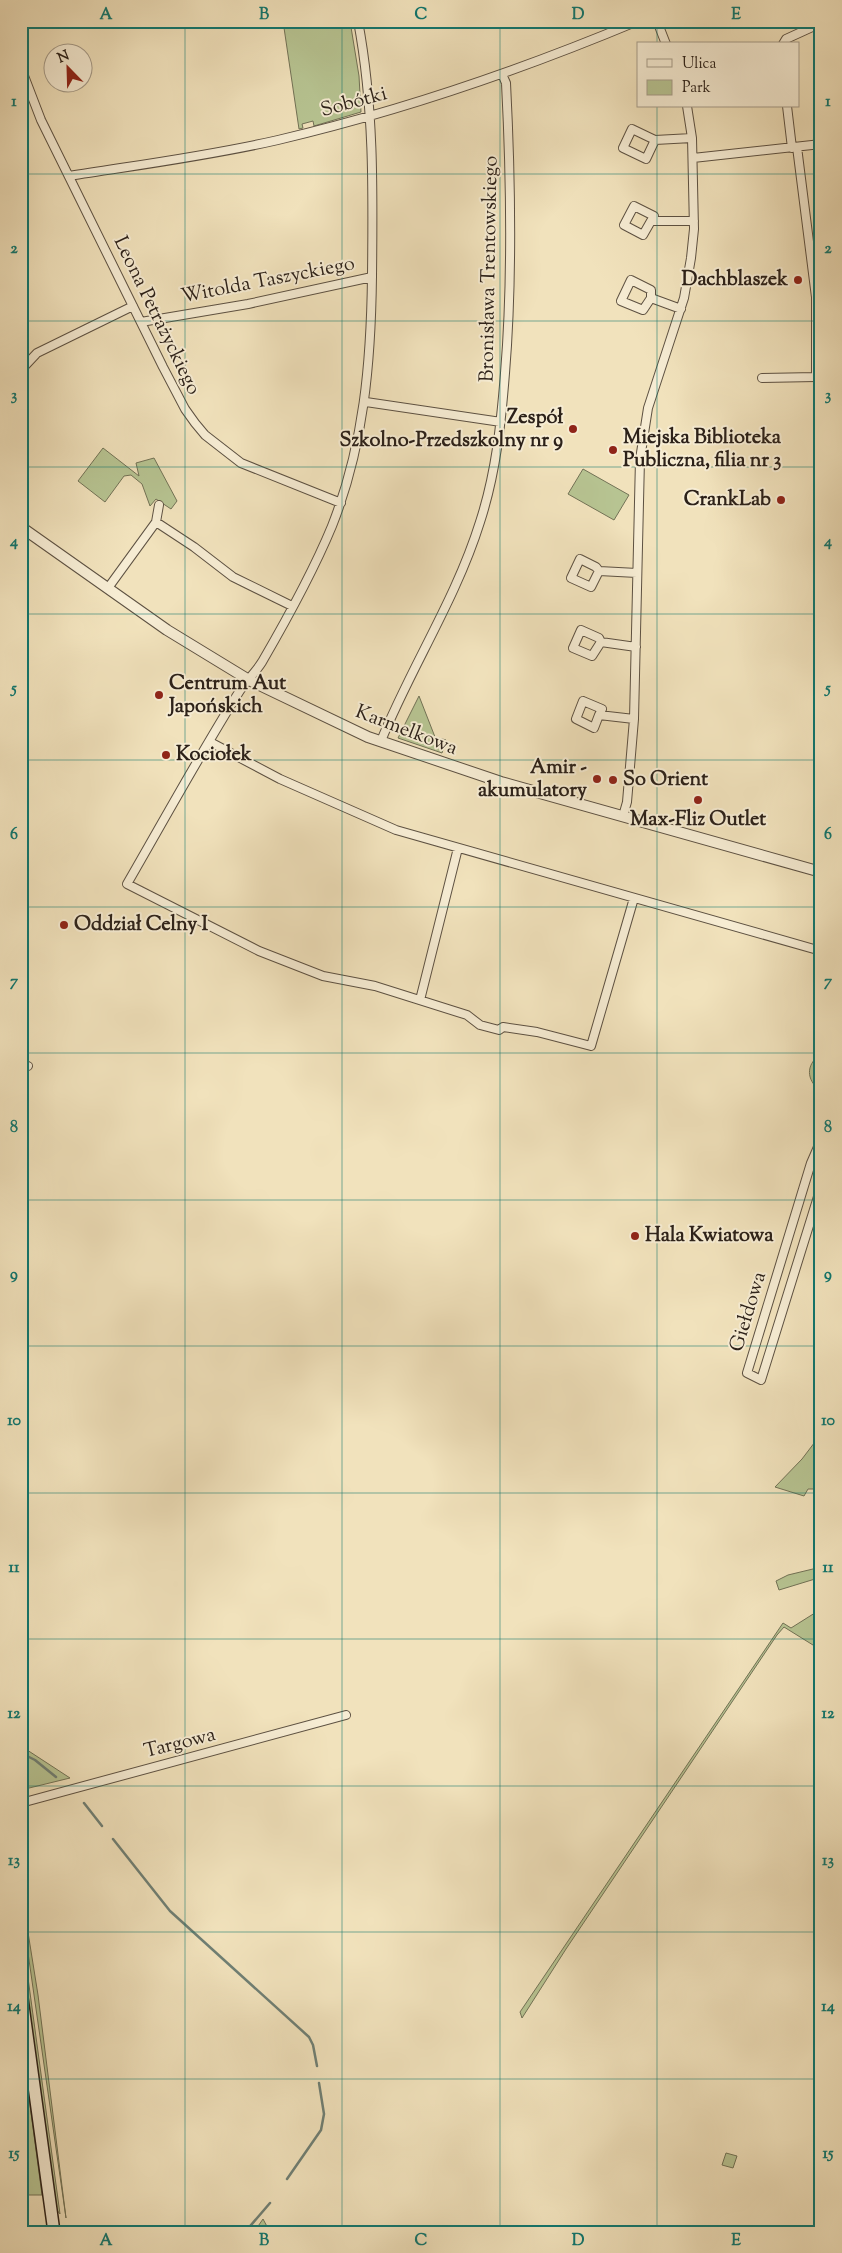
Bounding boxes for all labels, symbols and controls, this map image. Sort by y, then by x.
text: A [100,4,113,27]
text: B [259,4,269,27]
text: C [415,4,428,27]
text: D [572,4,585,27]
text: E [731,4,741,27]
north arrow [42,42,92,92]
legend [637,42,800,108]
text: N [55,46,73,69]
text: Ulica [682,54,716,75]
text: Park [682,78,711,99]
street label: Sobótki [317,80,391,126]
text: 1 [11,91,17,114]
text: 1 [825,91,831,114]
street label: Bronisława Trentowskiego [474,155,506,383]
street label: Leona Petrażyckiego [105,232,207,400]
text: 2 [10,238,18,261]
text: 2 [824,238,832,261]
street label: Witolda Taszyckiego [179,250,357,312]
place label: Dachblaszek [682,266,788,295]
marker: Dachblaszek [792,274,804,286]
text: 3 [11,385,18,408]
text: 3 [825,385,832,408]
place label: Zespół Szkolno-Przedszkolny nr 9 [340,404,563,456]
marker: Zespół Szkolno-Przedszkolny nr 9 [567,423,579,435]
place label: Miejska Biblioteka Publiczna, filia nr 3 [623,424,782,476]
marker: Miejska Biblioteka Publiczna, filia nr 3 [607,444,619,456]
place label: CrankLab [684,486,771,515]
marker: CrankLab [775,494,787,506]
text: 4 [9,531,18,554]
text: 4 [823,531,832,554]
place label: Centrum Aut Japońskich [167,670,286,722]
text: 5 [9,678,17,701]
text: 5 [823,678,831,701]
marker: Centrum Aut Japońskich [153,689,165,701]
street label: Karmelkowa [351,698,461,764]
place label: Kociołek [176,741,252,770]
marker: Kociołek [160,749,172,761]
place label: Amir - akumulatory [478,754,587,806]
place label: So Orient [623,766,708,795]
marker: Amir - akumulatory [591,773,603,785]
marker: So Orient [607,774,619,786]
marker: Max-Fliz Outlet [692,794,704,806]
place label: Max-Fliz Outlet [630,806,766,835]
text: 6 [10,824,18,847]
text: 6 [824,824,832,847]
place label: Oddział Celny I [74,911,209,940]
marker: Oddział Celny I [58,919,70,931]
text: 7 [10,971,19,994]
text: 7 [824,971,833,994]
text: 8 [10,1117,18,1140]
text: 8 [824,1117,832,1140]
place label: Hala Kwiatowa [645,1222,774,1251]
marker: Hala Kwiatowa [629,1230,641,1242]
text: 9 [10,1264,18,1287]
text: 9 [824,1264,832,1287]
street label: Giełdowa [723,1268,775,1356]
text: 10 [7,1410,21,1433]
text: 10 [821,1410,835,1433]
text: 11 [9,1557,20,1580]
text: 11 [823,1557,834,1580]
text: 12 [8,1703,21,1726]
text: 12 [822,1703,835,1726]
street label: Targowa [141,1721,219,1767]
text: 13 [8,1850,20,1873]
text: 13 [822,1850,834,1873]
text: 14 [7,1996,21,2019]
text: 14 [821,1996,835,2019]
text: 15 [9,2143,20,2166]
text: 15 [823,2143,834,2166]
text: A [100,2230,113,2253]
text: B [259,2230,269,2253]
text: C [415,2230,428,2253]
text: D [572,2230,585,2253]
text: E [731,2230,741,2253]

